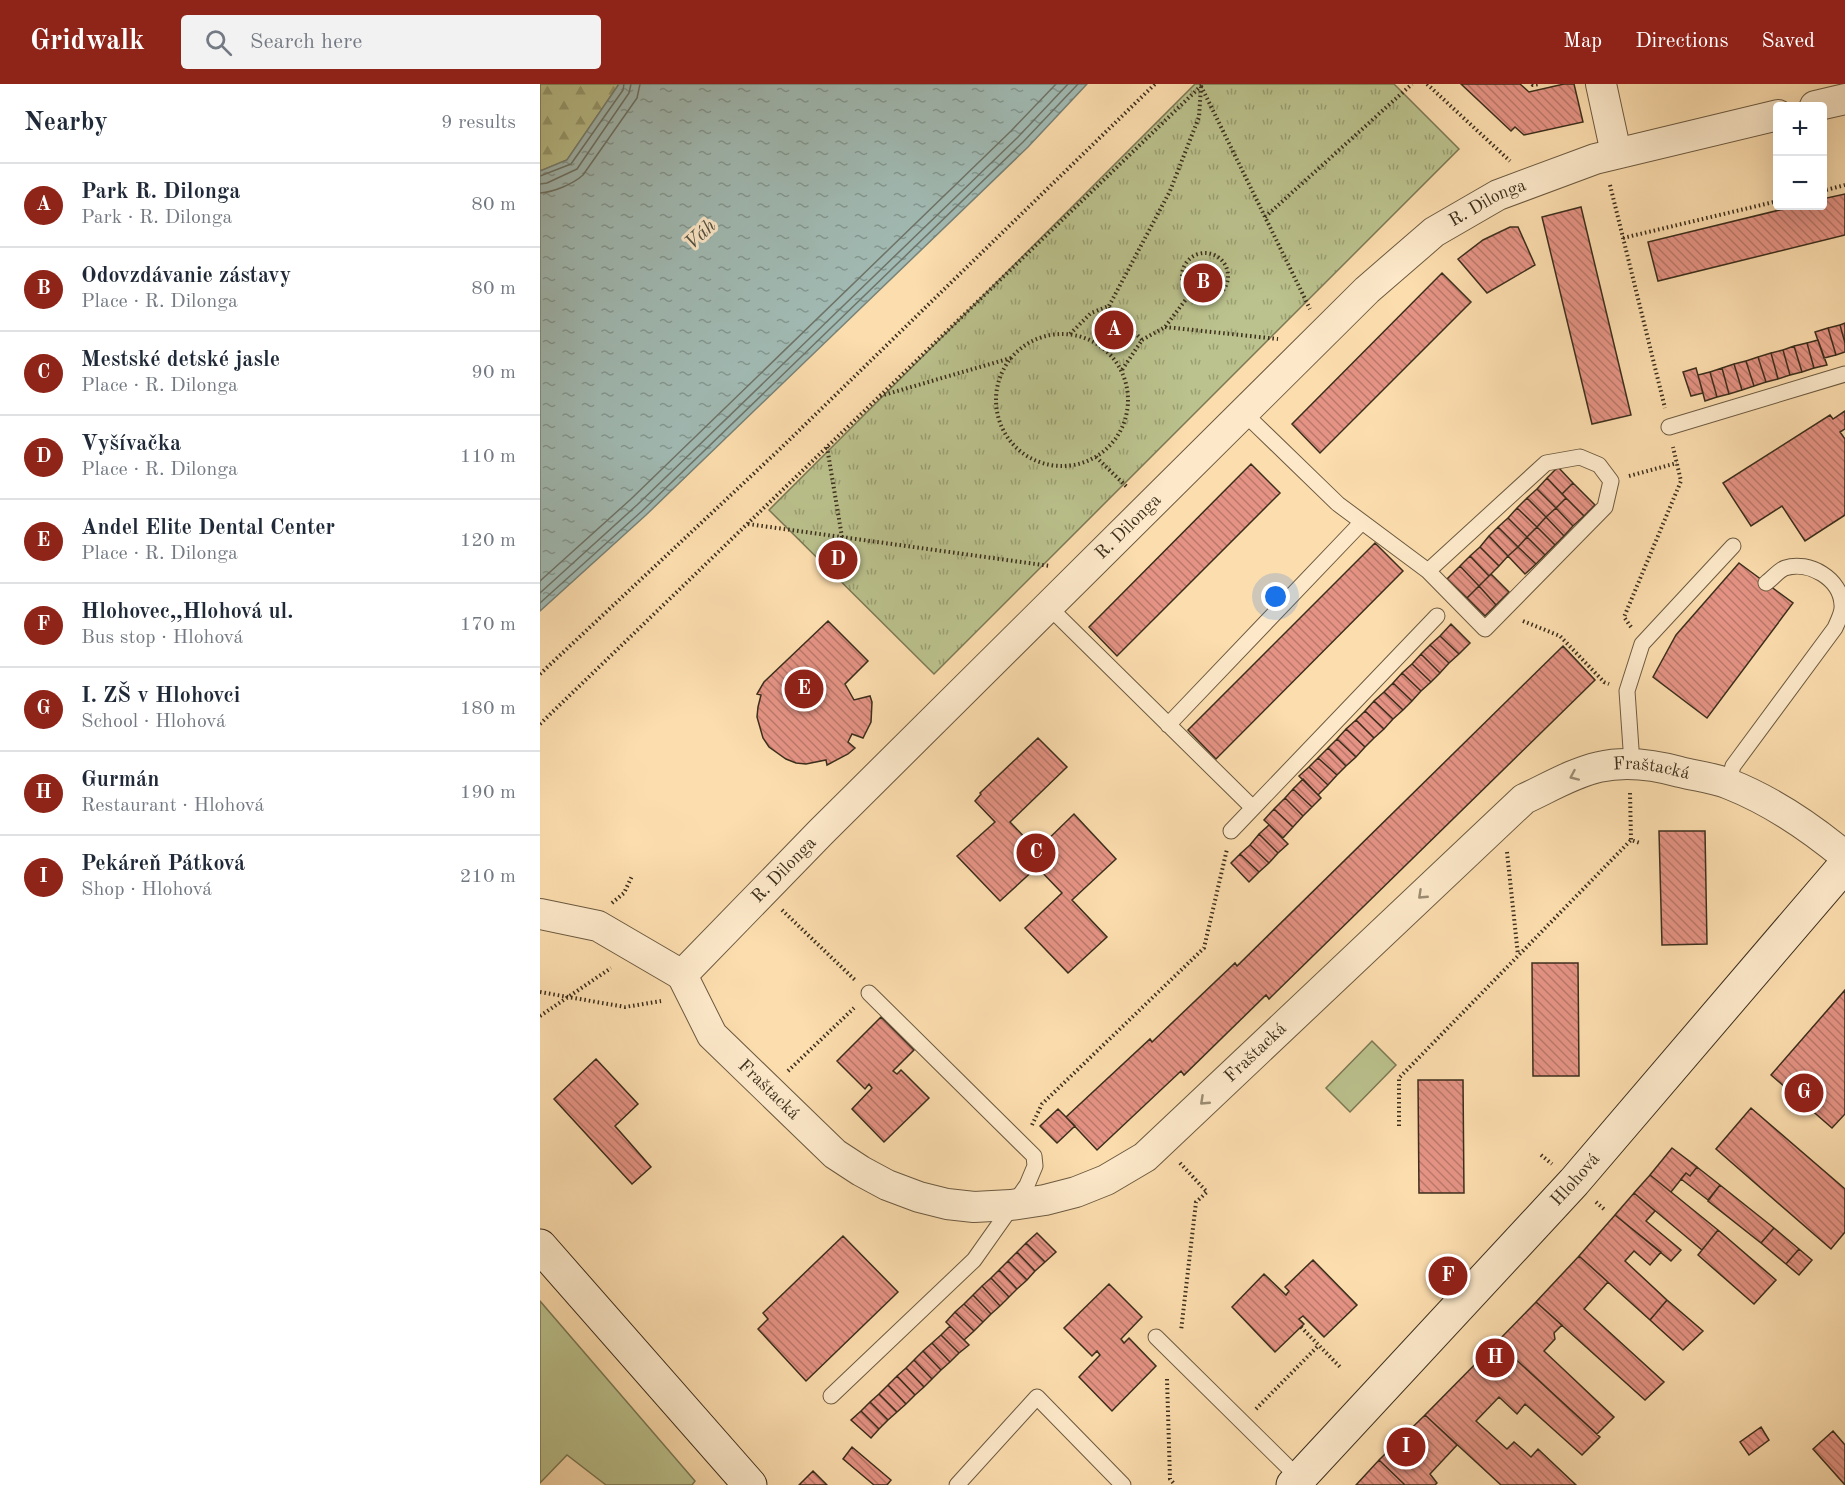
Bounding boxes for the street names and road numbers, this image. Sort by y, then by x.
street label: R. Dilonga [1446,176,1529,230]
street label: R. Dilonga [1092,491,1165,563]
street label: Fraštacká [1612,755,1692,783]
street label: R. Dilonga [748,833,820,906]
street label: Fraštacká [1221,1019,1290,1086]
street label: Fraštacká [735,1056,803,1123]
street label: Hlohová [1548,1150,1603,1210]

